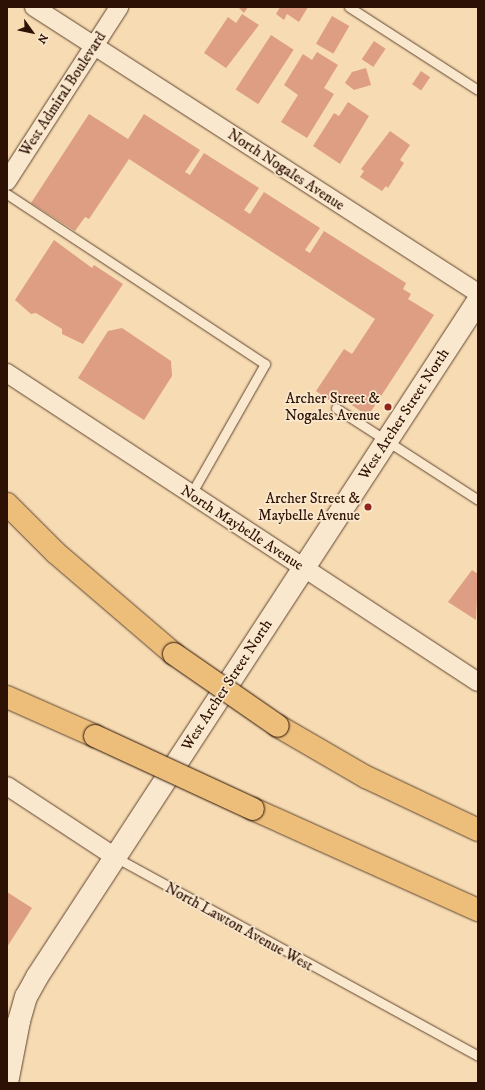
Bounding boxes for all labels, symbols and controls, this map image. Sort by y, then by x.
north arrow [12,12,52,52]
street label: West Admiral Boulevard [16,28,110,160]
text: N [34,31,50,46]
street label: North Nogales Avenue [224,125,348,215]
street label: West Archer Street North [355,345,453,483]
place label: Archer Street & Nogales Avenue [285,389,380,424]
marker: Archer Street & Nogales Avenue [383,402,393,412]
street label: North Maybelle Avenue [177,482,307,574]
place label: Archer Street & Maybelle Avenue [258,489,360,524]
marker: Archer Street & Maybelle Avenue [363,502,373,512]
street label: West Archer Street North [178,616,276,754]
street label: North Lawton Avenue West [162,879,316,975]

